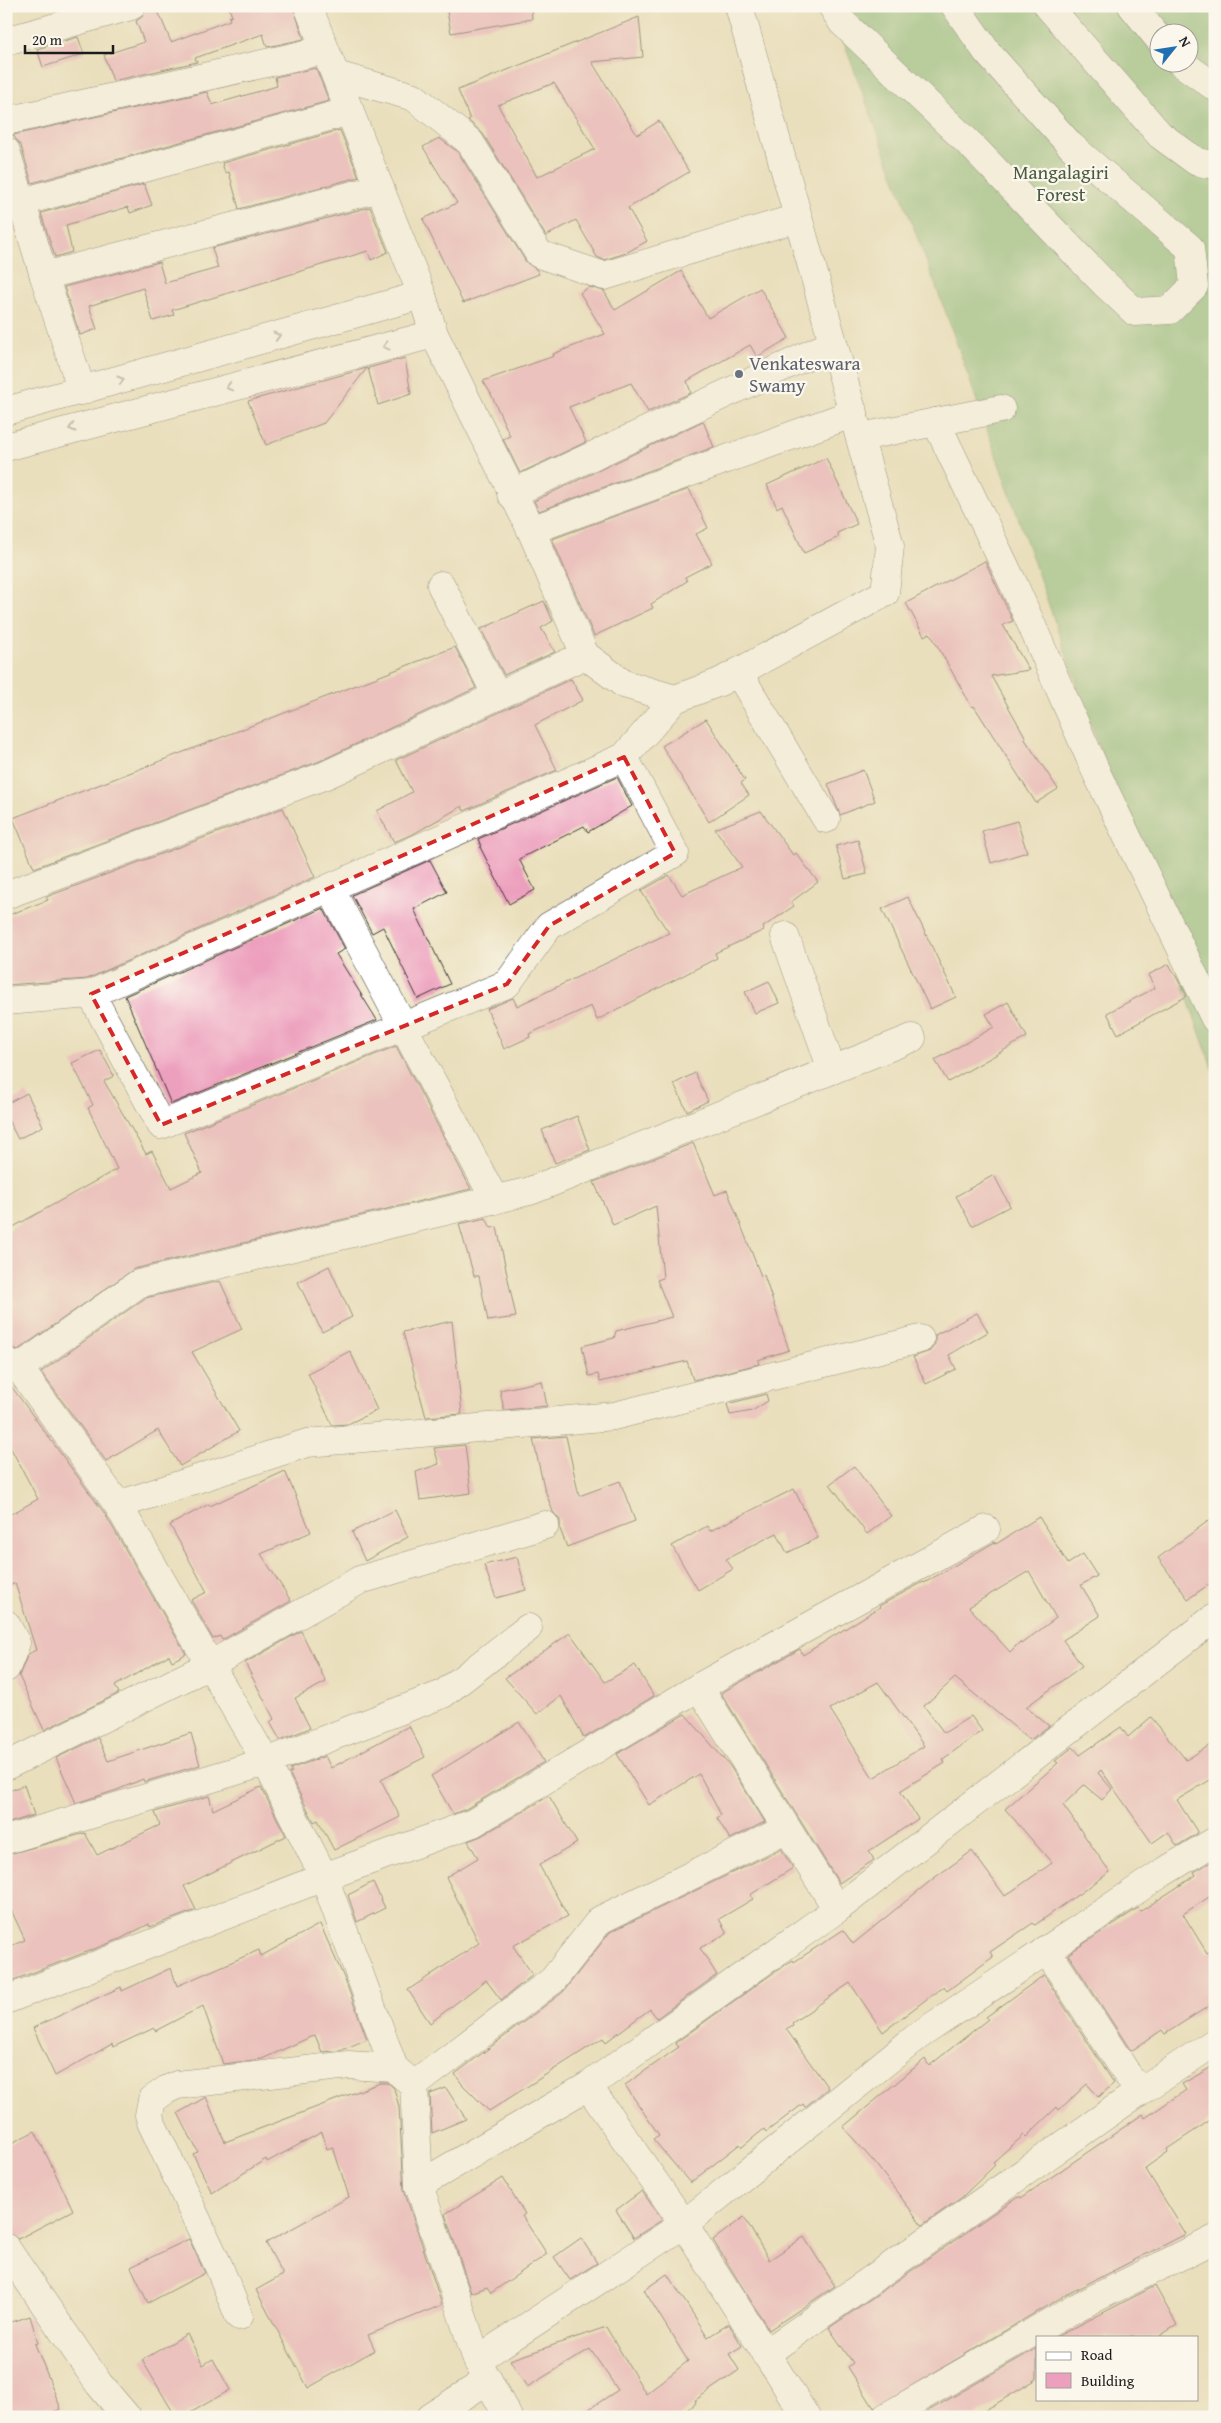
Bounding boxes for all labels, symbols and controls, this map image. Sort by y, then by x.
scale bar [25,22,112,54]
north arrow [1148,22,1198,72]
text: 20 m [32,29,63,50]
text: N [1174,32,1197,51]
park label: Mangalagiri Forest [1013,158,1109,208]
one-way arrow [273,332,281,342]
one-way arrow [382,340,391,351]
place label: Venkateswara Swamy [749,349,861,399]
marker: Venkateswara Swamy [733,368,745,380]
one-way arrow [116,376,125,386]
one-way arrow [225,381,234,392]
one-way arrow [68,423,77,433]
legend [1036,2336,1198,2400]
text: Road [1081,2344,1112,2365]
text: Building [1081,2370,1135,2391]

